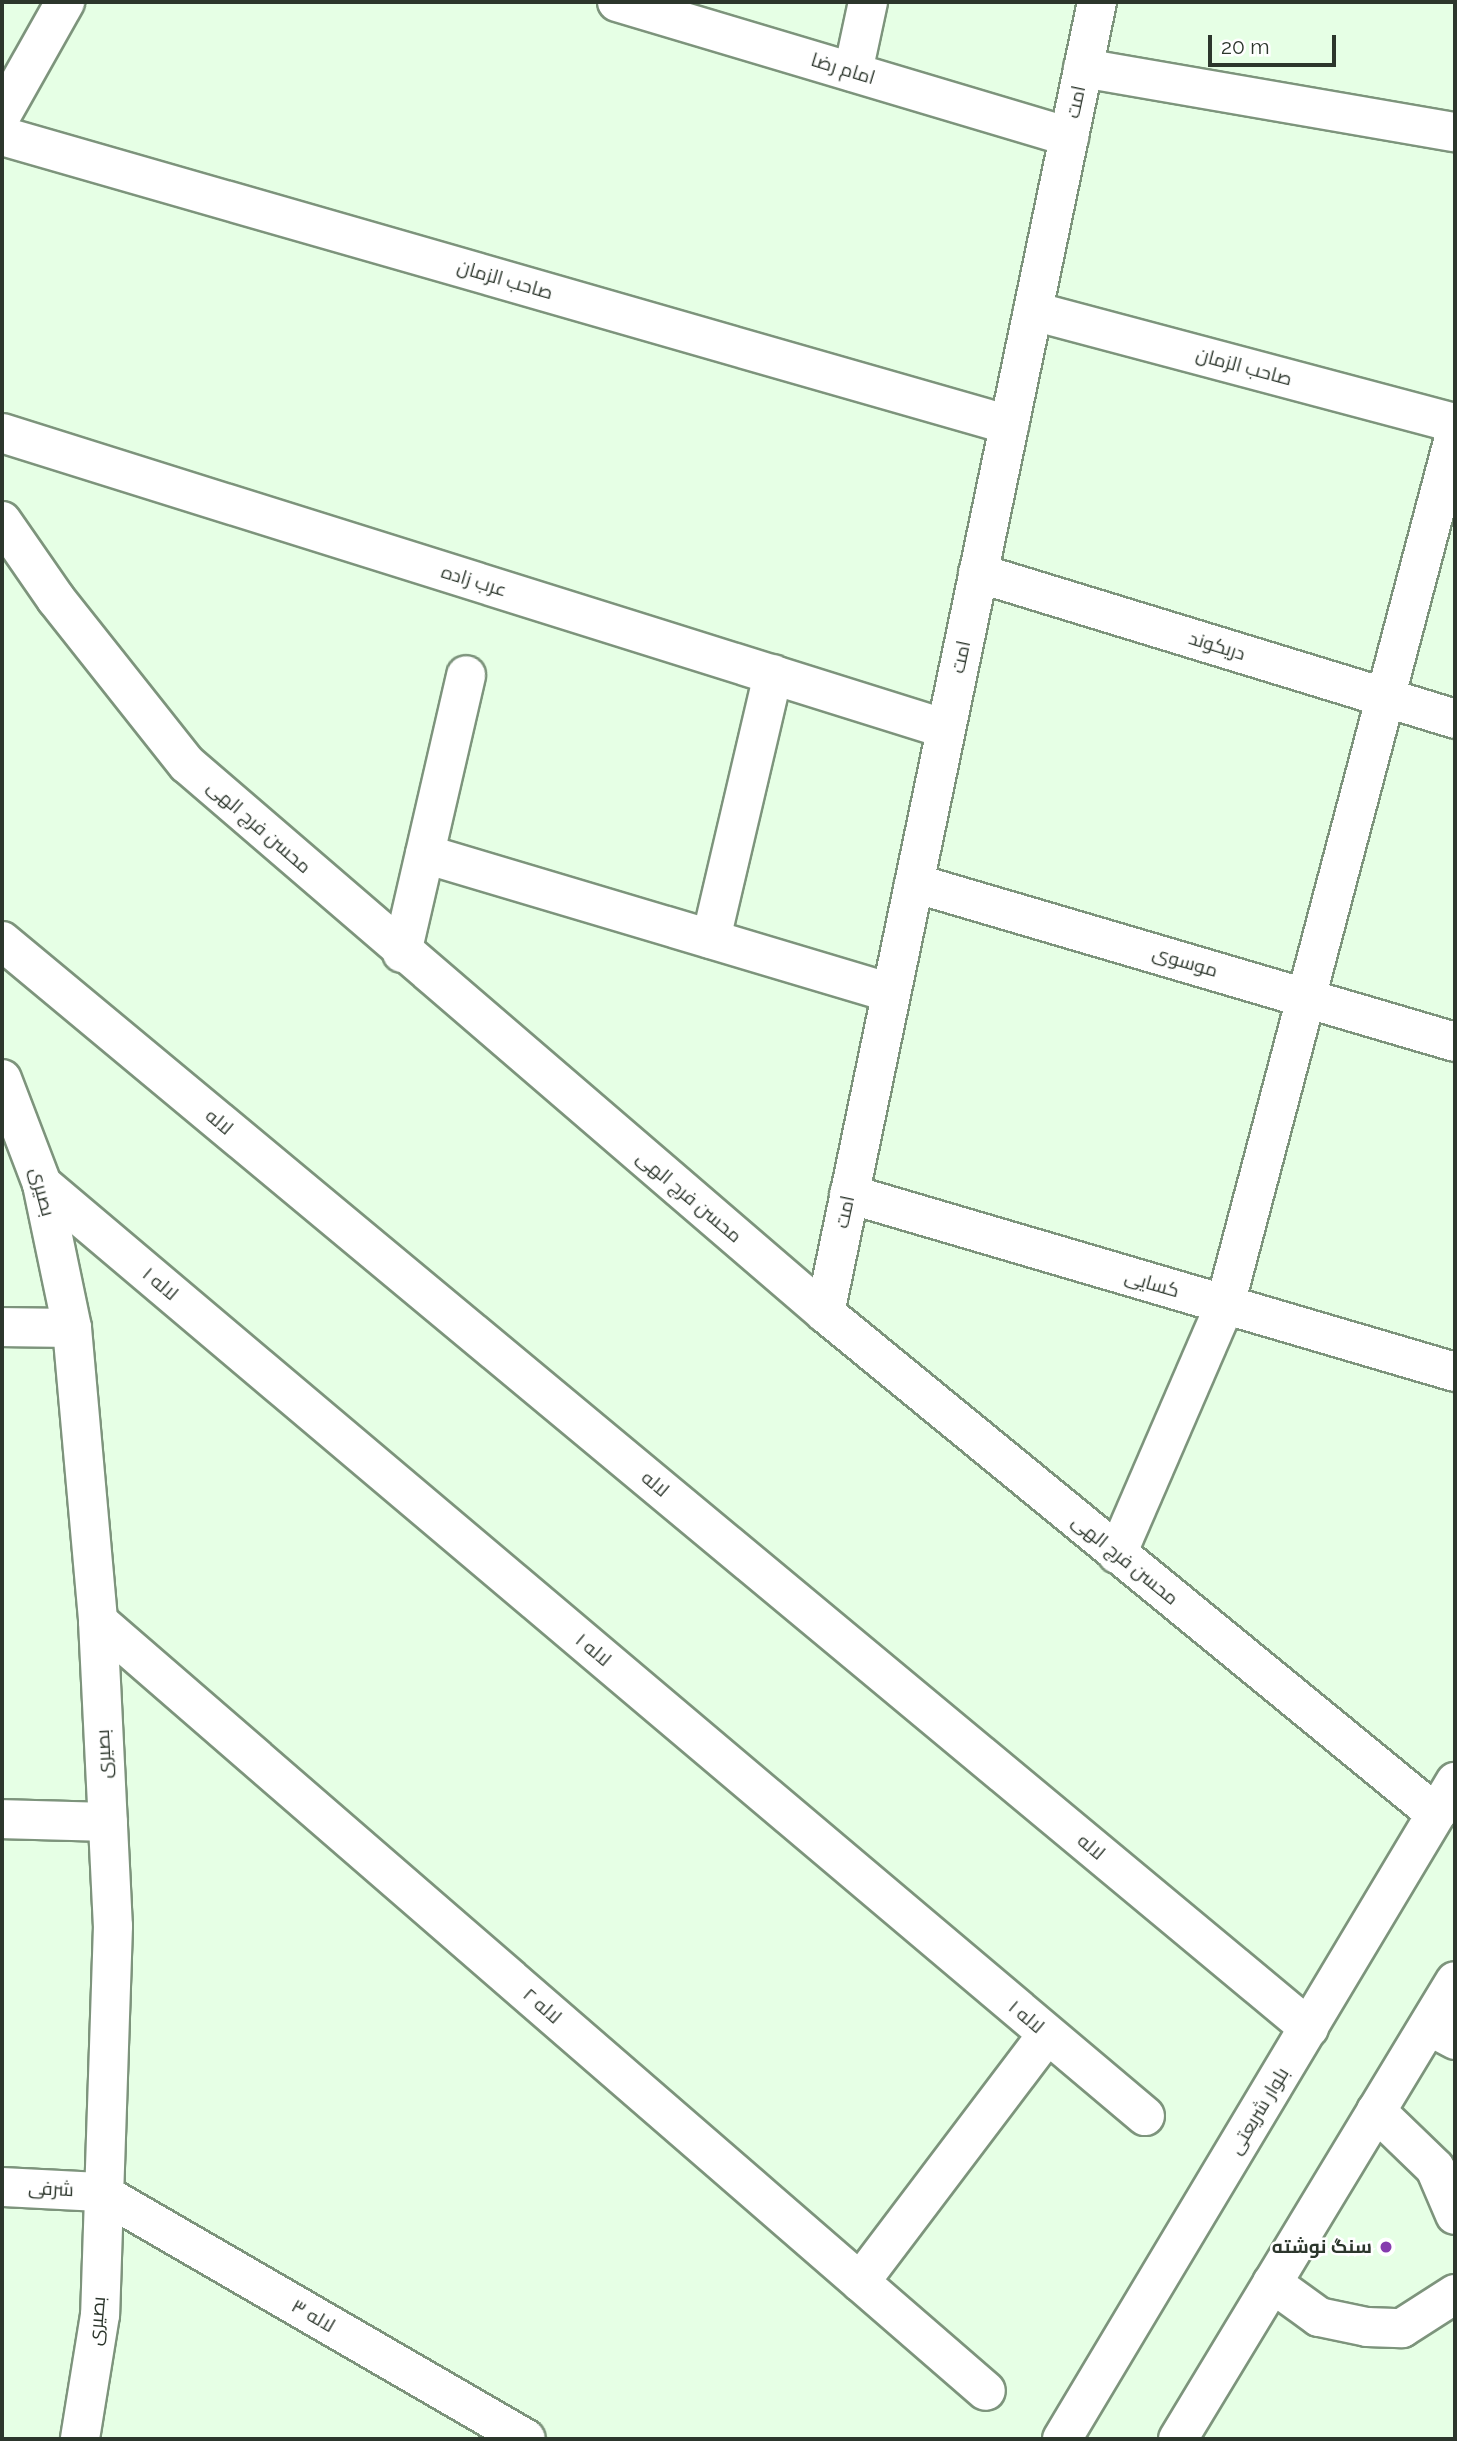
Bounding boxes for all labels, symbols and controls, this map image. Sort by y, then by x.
scale bar [1212,21,1340,65]
text: 20 m [1221,34,1269,59]
street label: امام رضا [808,48,878,90]
street label: امت [1061,84,1091,120]
street label: صاحب الزمان [454,255,556,305]
street label: صاحب الزمان [1193,343,1295,391]
street label: عرب زاده [439,560,509,602]
street label: دریکوند [1186,627,1248,665]
street label: امت [946,639,976,675]
street label: محسن فرج الهی [202,776,316,878]
street label: موسوی [1150,942,1220,982]
street label: لاله [201,1104,237,1140]
street label: محسن فرج الهی [632,1146,746,1248]
street label: بصیری [25,1165,59,1219]
street label: امت [830,1194,860,1230]
street label: لاله ۱ [138,1263,182,1305]
street label: کسایی [1122,1265,1182,1303]
street label: لاله [637,1466,673,1502]
street label: محسن فرج الهی [1067,1510,1183,1610]
street label: لاله ۱ [571,1629,615,1671]
street label: بصیری [91,1729,117,1779]
street label: لاله [1073,1829,1109,1865]
street label: لاله ۲ [518,1983,566,2029]
street label: لاله ۱ [1004,1996,1048,2038]
street label: بلوار شریعتی [1224,2063,1294,2159]
street label: شرفی [28,2176,74,2202]
place label: سنگ نوشته [1272,2236,1372,2258]
marker: سنگ نوشته [1378,2239,1394,2255]
street label: بصیری [83,2295,111,2347]
street label: لاله ۳ [287,2295,339,2337]

